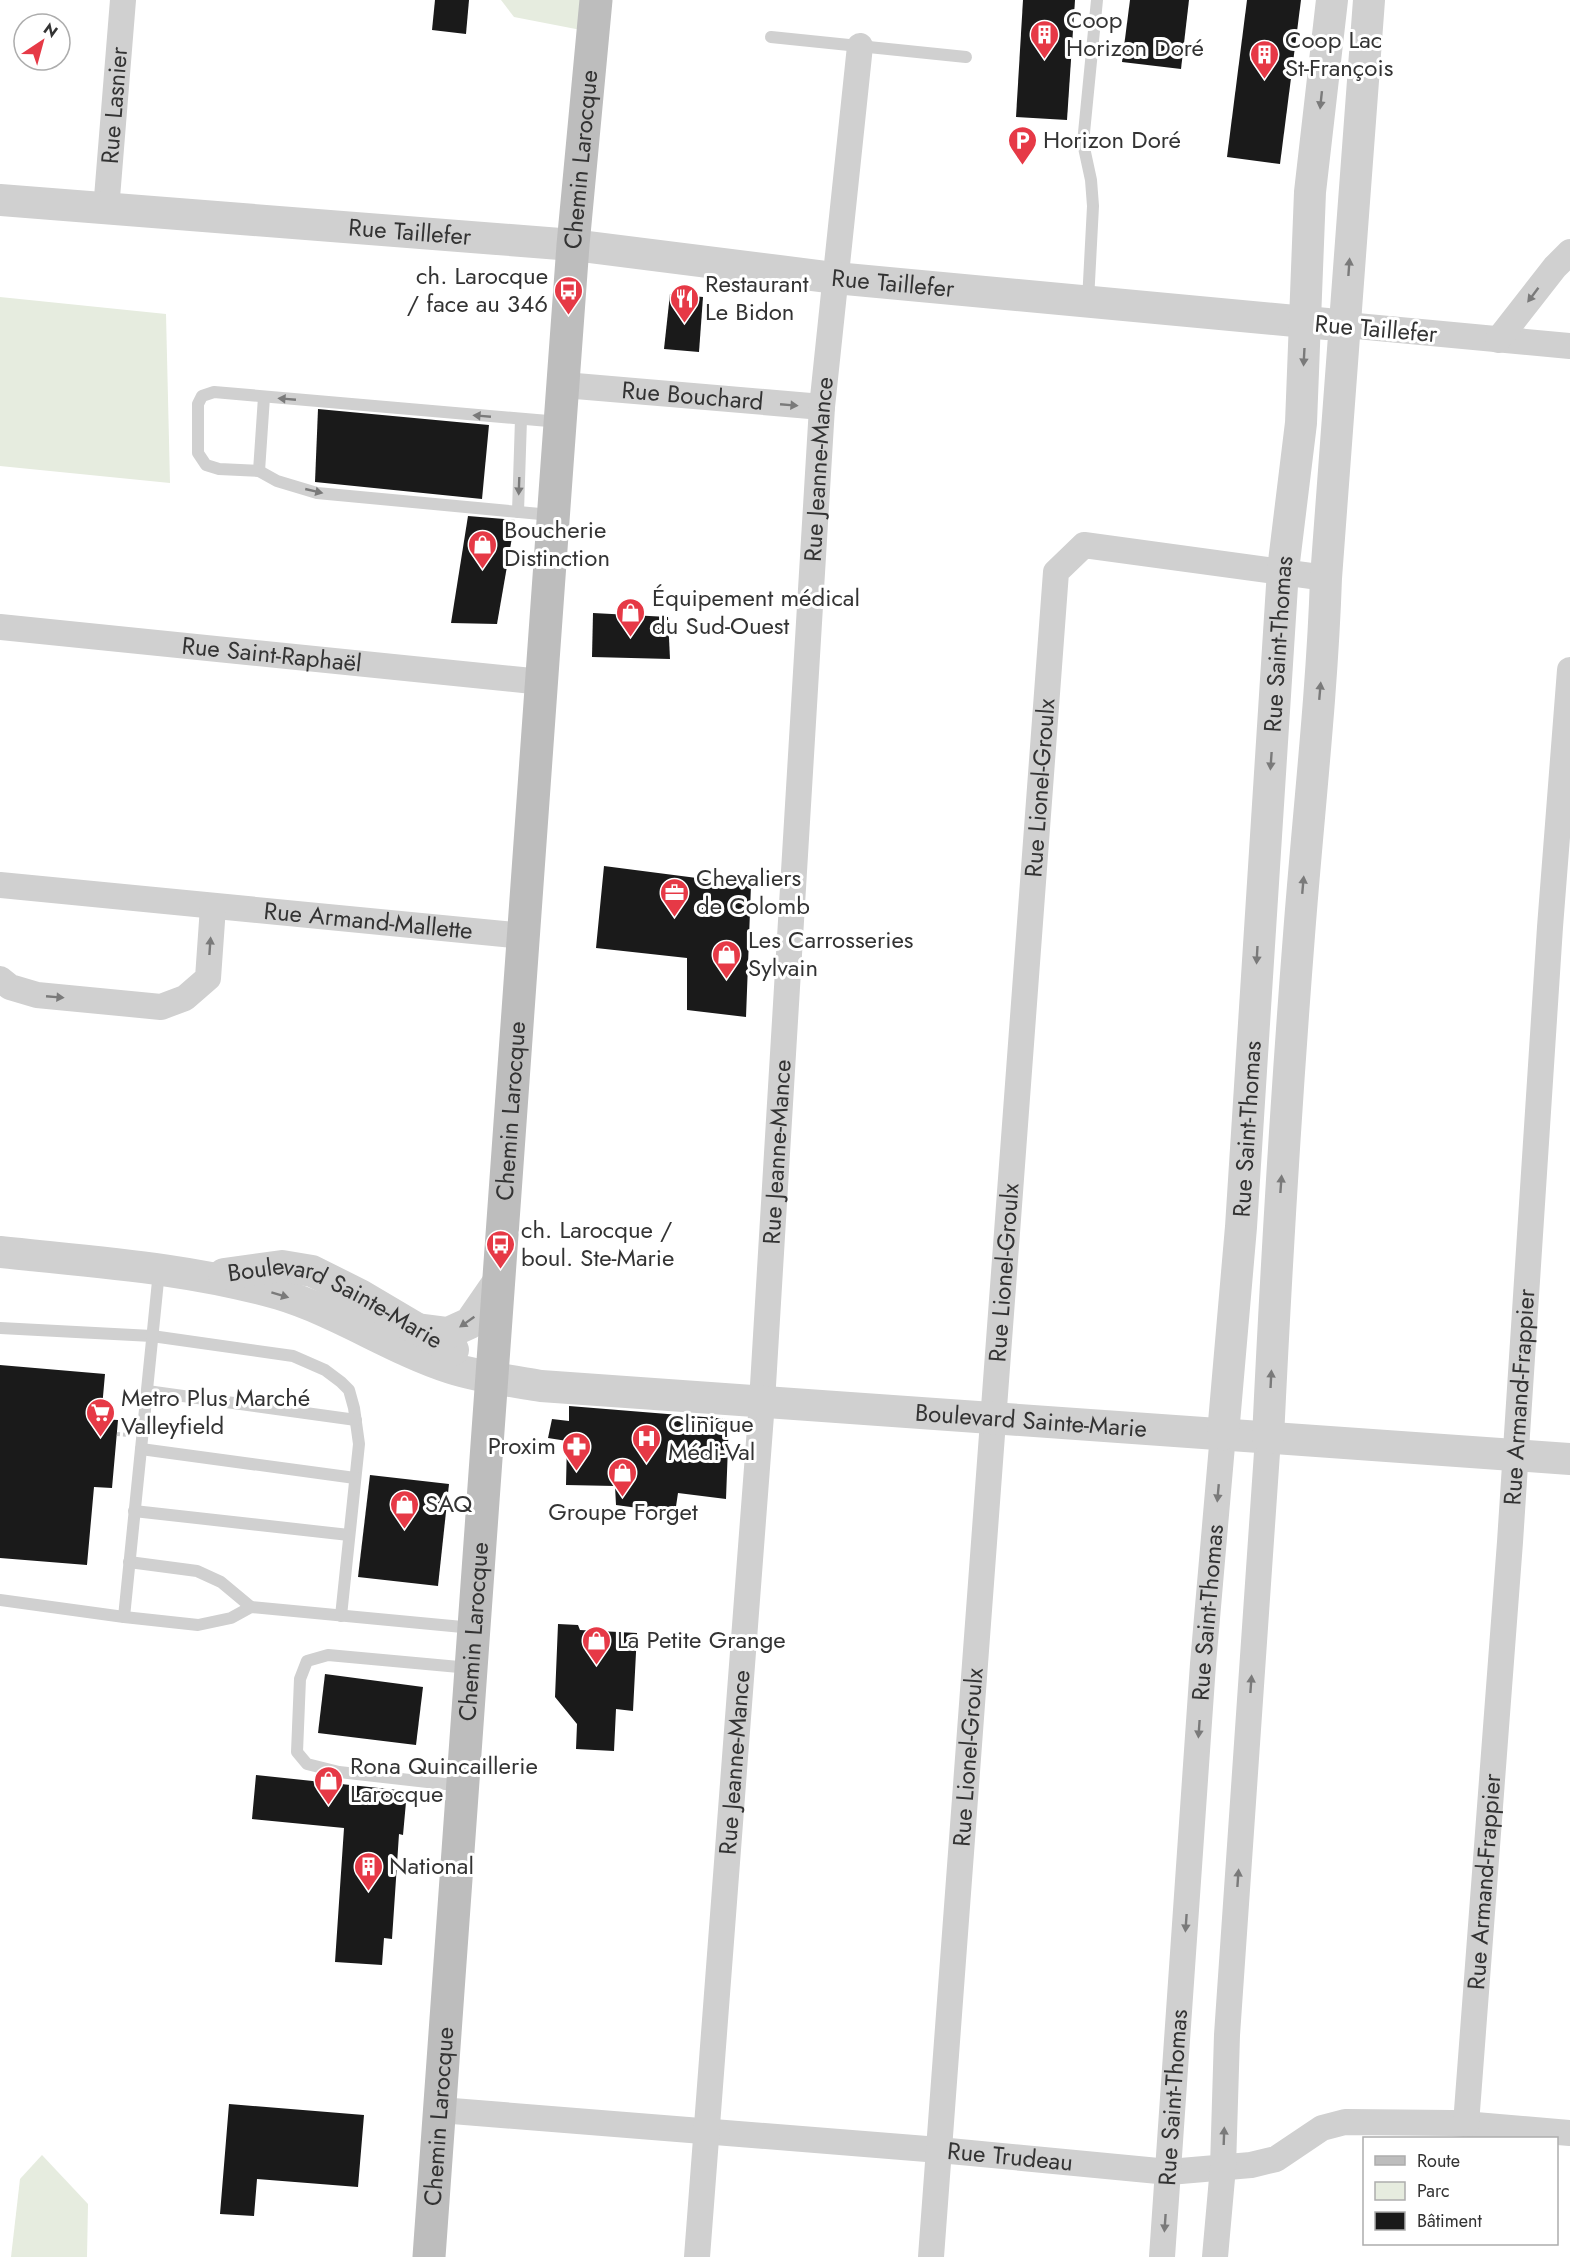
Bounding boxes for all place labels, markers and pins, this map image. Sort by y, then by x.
place label: Coop Horizon Doré [1066,2,1204,65]
building icon: Coop Horizon Doré [1029,18,1061,60]
place label: Coop Lac St-François [1285,22,1393,85]
building icon: Coop Lac St-François [1248,38,1280,80]
place label: Horizon Doré [1043,122,1181,157]
parking icon: Horizon Doré [1006,124,1038,166]
place label: ch. Larocque / face au 346 [407,258,548,321]
place label: Restaurant Le Bidon [705,266,809,329]
bus stop icon: ch. Larocque / face au 346 [553,274,585,316]
restaurant icon: Restaurant Le Bidon [668,282,700,324]
place label: Boucherie Distinction [504,512,610,575]
shop icon: Boucherie Distinction [467,528,499,570]
place label: Équipement médical du Sud-Ouest [652,580,860,643]
shop icon: Équipement médical du Sud-Ouest [615,596,647,638]
place label: Chevaliers de Colomb [696,860,810,923]
office icon: Chevaliers de Colomb [659,876,691,918]
place label: Les Carrosseries Sylvain [748,922,913,985]
shop icon: Les Carrosseries Sylvain [711,938,743,980]
place label: ch. Larocque / boul. Ste-Marie [521,1212,674,1275]
bus stop icon: ch. Larocque / boul. Ste-Marie [484,1228,516,1270]
place label: Metro Plus Marché Valleyfield [121,1380,310,1443]
supermarket icon: Metro Plus Marché Valleyfield [84,1396,116,1438]
place label: Clinique Médi-Val [668,1406,755,1469]
hospital icon: Clinique Médi-Val [631,1422,663,1464]
place label: Proxim [488,1428,556,1463]
pharmacy icon: Proxim [561,1430,593,1472]
shop icon: Groupe Forget [607,1456,639,1498]
place label: SAQ [425,1486,472,1521]
shop icon: SAQ [388,1488,420,1530]
place label: Groupe Forget [548,1494,698,1529]
place label: La Petite Grange [617,1622,786,1657]
shop icon: La Petite Grange [580,1624,612,1666]
place label: Rona Quincaillerie Larocque [350,1748,538,1811]
shop icon: Rona Quincaillerie Larocque [313,1764,345,1806]
place label: National [389,1848,474,1883]
building icon: National [352,1850,384,1892]

